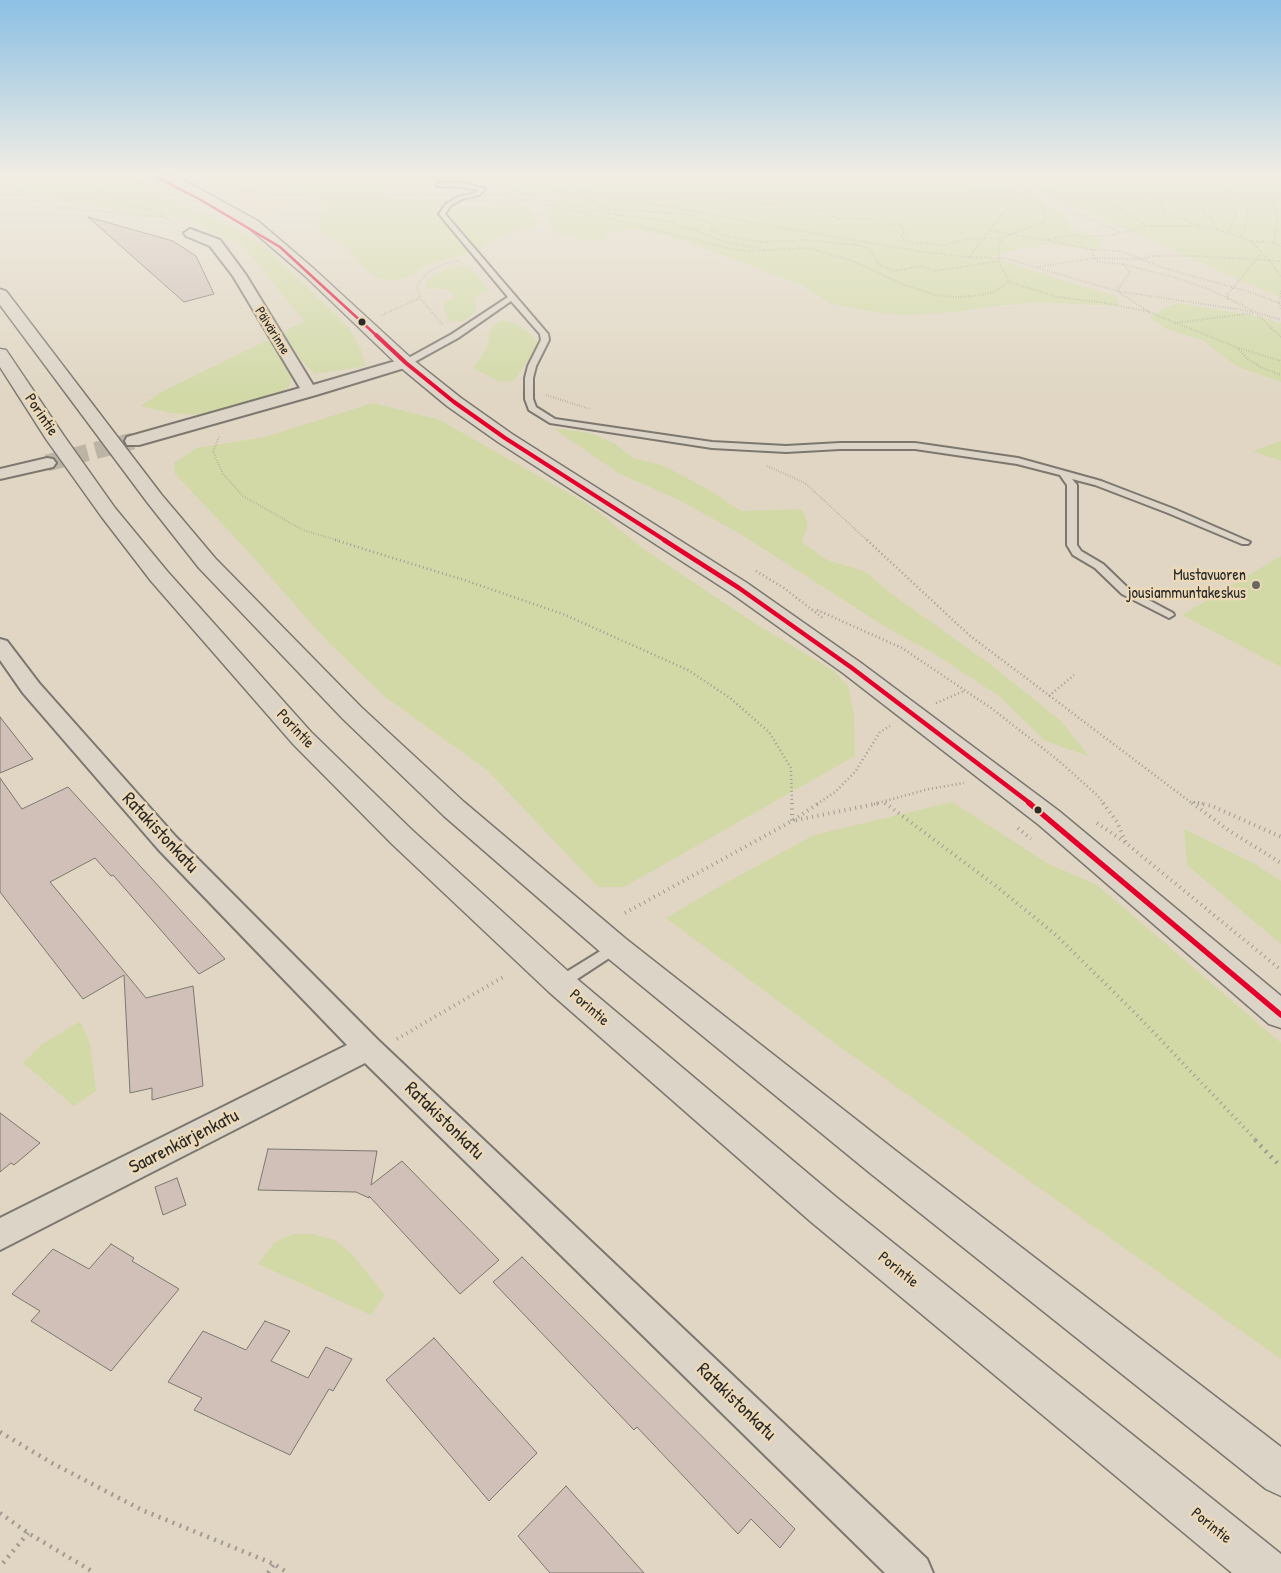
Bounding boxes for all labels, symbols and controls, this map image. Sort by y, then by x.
street label: Päivärinne [251,304,293,358]
unlabelled marker [357,317,367,327]
street label: Porintie [20,390,62,440]
place label: Mustavuoren jousiammuntakeskus [1128,566,1246,604]
marker: Mustavuoren jousiammuntakeskus [1250,579,1262,591]
street label: Porintie [272,705,318,753]
street label: Ratakistonkatu [117,788,203,878]
unlabelled marker [1033,805,1043,815]
street label: Porintie [565,985,613,1031]
street label: Ratakistonkatu [399,1077,489,1165]
street label: Saarenkärjenkatu [125,1105,243,1179]
street label: Porintie [874,1248,922,1292]
street label: Ratakistonkatu [691,1358,781,1446]
street label: Porintie [1187,1504,1235,1548]

